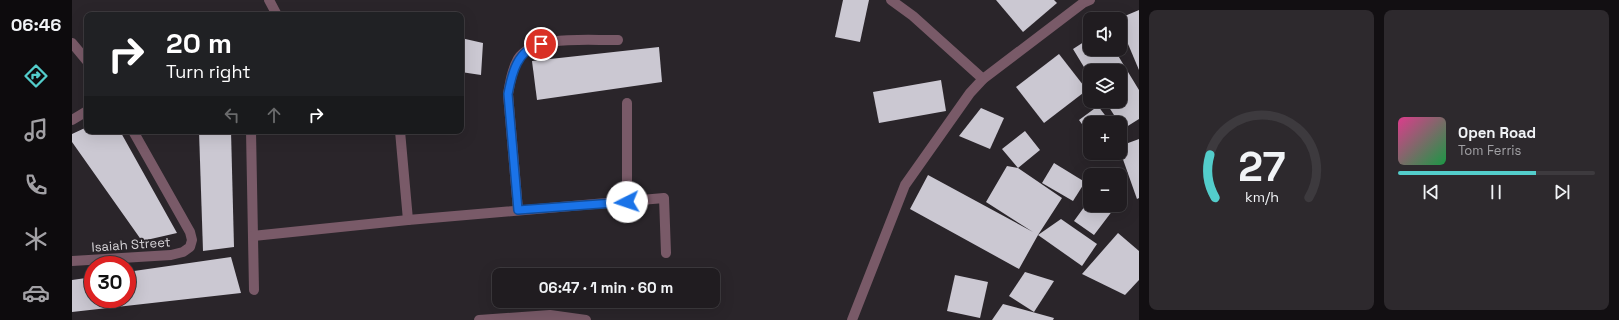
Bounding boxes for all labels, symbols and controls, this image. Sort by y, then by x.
map controls [1083,12,1127,212]
button: sound [1083,12,1127,56]
text: 06:46 [11,13,61,36]
text: 20 m [166,25,232,61]
pin [524,27,558,61]
icon: right [100,28,152,80]
icon: arrive [530,33,552,55]
text: Turn right [166,60,250,83]
icon: directions [22,62,50,90]
button: layers [1083,64,1127,108]
icon: left [221,104,243,126]
icon: ahead [263,104,285,126]
icon: right [305,104,327,126]
icon: music [22,116,50,144]
button: + [1083,116,1127,160]
text: Open Road [1458,123,1536,142]
text: 27 [1238,140,1285,193]
text: Tom Ferris [1458,142,1521,159]
button: − [1083,168,1127,212]
icon: phone [22,171,50,199]
position arrow [606,181,648,223]
icon: previous [1420,181,1442,203]
icon: pause [1485,181,1507,203]
icon: next [1551,181,1573,203]
text: km/h [1244,188,1279,206]
icon: climate [22,225,50,253]
street label: Isaiah Street [91,233,171,256]
speed limit sign: 30 [84,256,136,308]
text: 06:47 · 1 min · 60 m [539,278,673,297]
icon: car [22,279,50,307]

